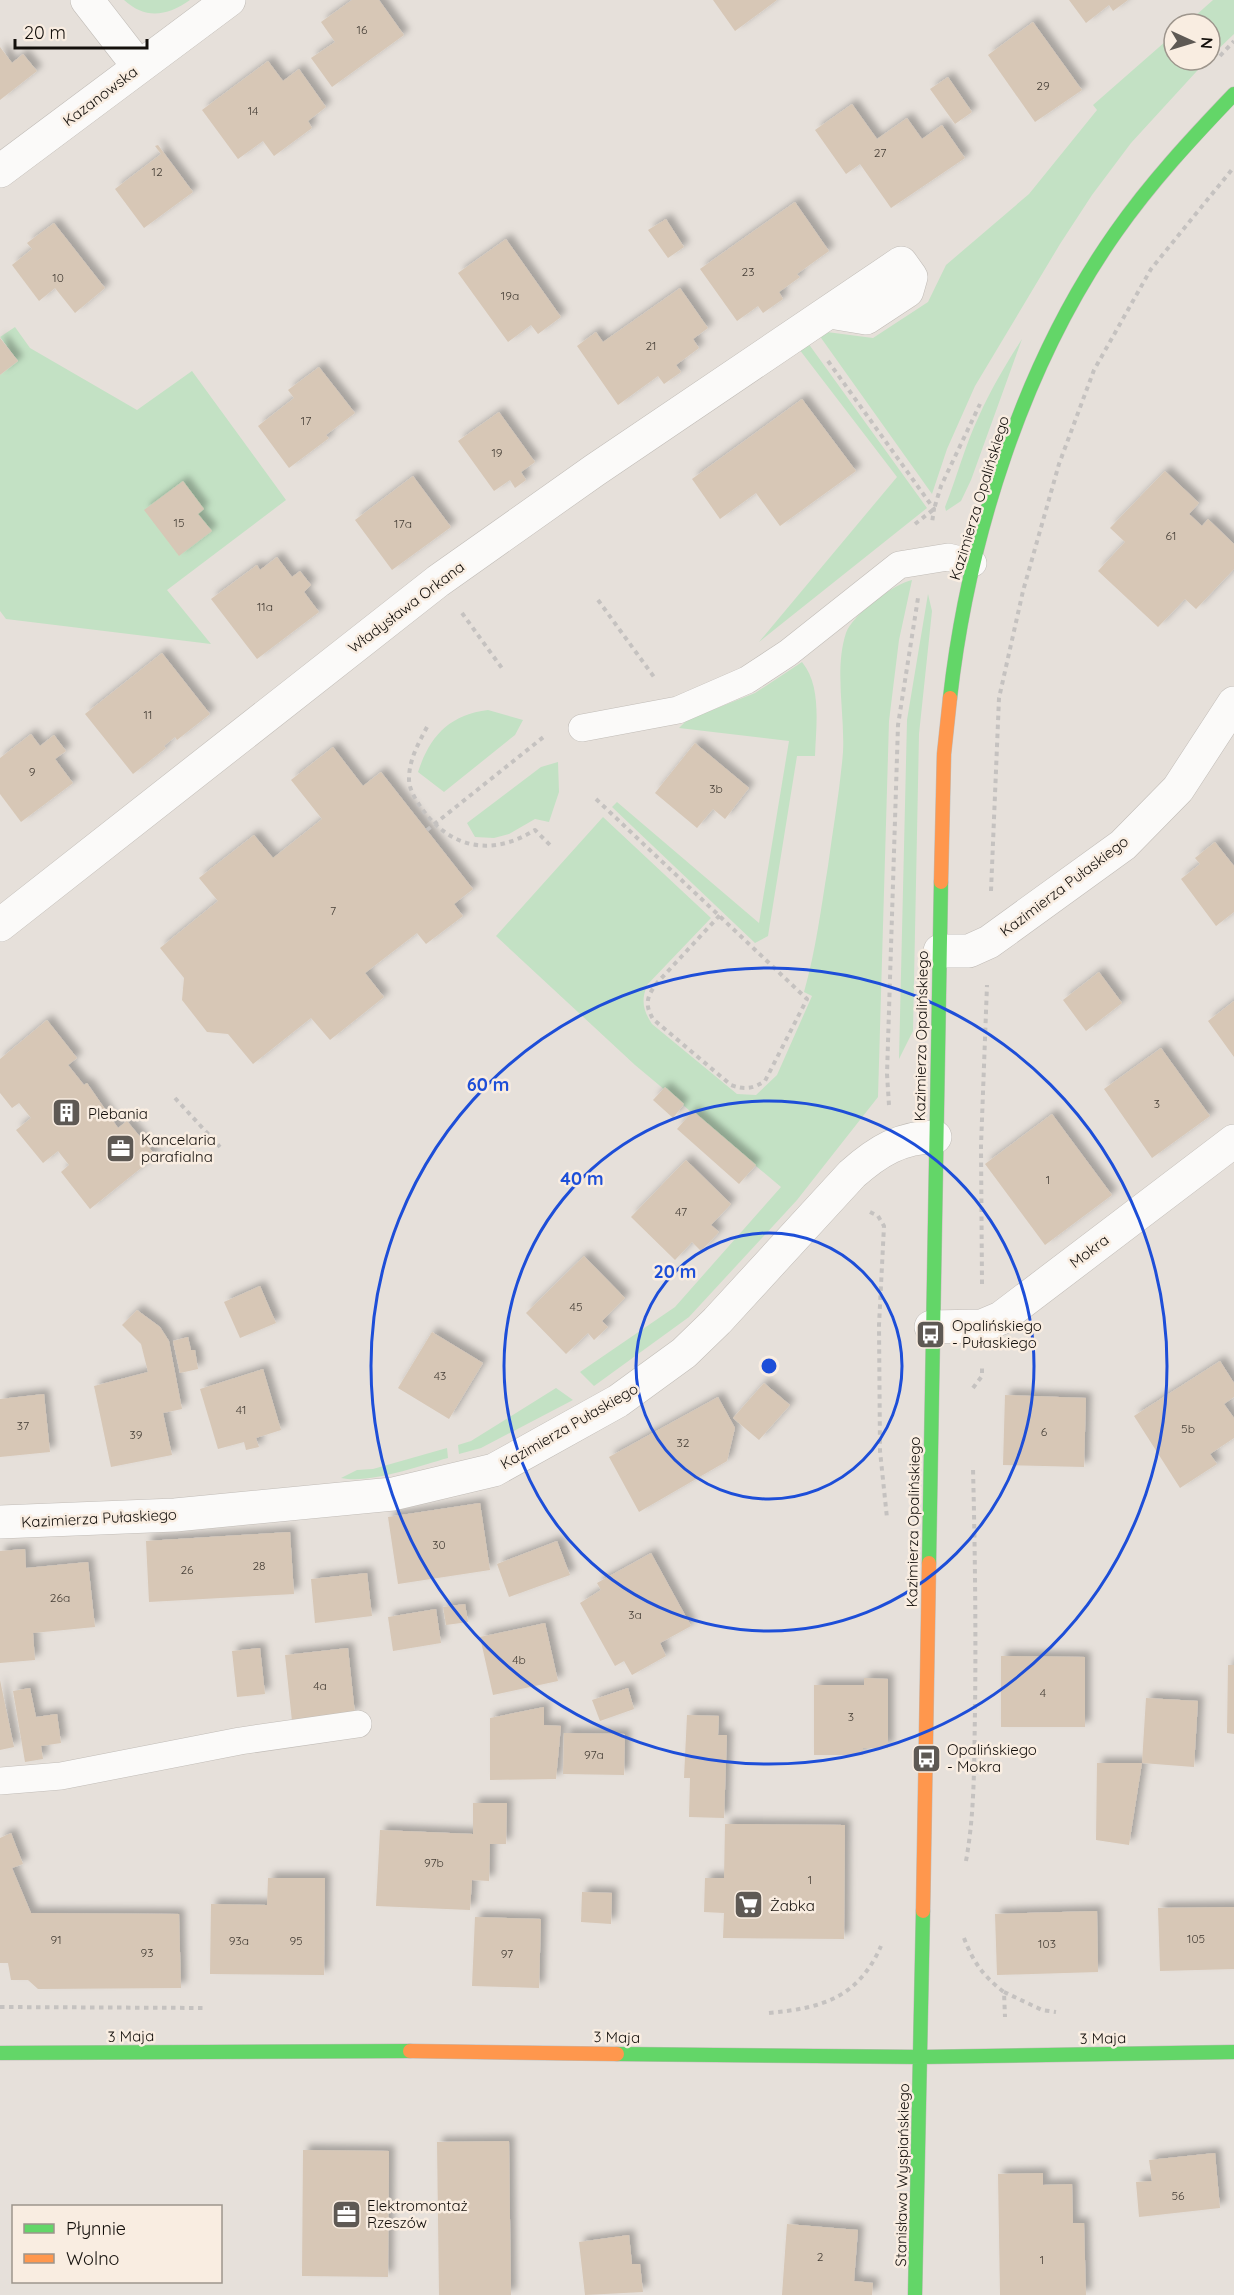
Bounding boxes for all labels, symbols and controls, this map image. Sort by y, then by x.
scale bar [15,12,147,50]
north arrow [1162,12,1222,72]
text: 20 m [24,21,66,44]
house number: 16 [357,22,368,37]
text: N [1197,36,1217,50]
street label: Kazanowska [59,62,141,130]
house number: 29 [1036,78,1050,93]
house number: 14 [248,103,258,118]
house number: 27 [874,145,886,160]
house number: 12 [151,164,163,179]
house number: 23 [742,264,754,279]
house number: 10 [52,270,64,285]
house number: 19a [501,288,519,303]
house number: 21 [645,338,657,353]
house number: 17 [301,413,311,428]
street label: Kazimierza Opalińskiego [945,413,1013,583]
house number: 19 [491,445,503,460]
house number: 15 [174,515,184,530]
house number: 17a [394,516,412,531]
house number: 61 [1166,528,1176,543]
street label: Władysława Orkana [344,557,468,657]
house number: 11a [257,599,273,614]
house number: 11 [144,707,152,722]
house number: 9 [29,764,36,779]
house number: 3b [709,781,723,796]
street label: Kazimierza Pułaskiego [996,832,1132,940]
house number: 7 [330,903,336,918]
street label: Kazimierza Opalińskiego [910,950,932,1122]
text: 60 m [467,1073,509,1096]
house number: 3 [1154,1096,1160,1111]
building icon: Plebania [51,1097,83,1129]
place label: Plebania [88,1104,148,1123]
place label: Kancelaria parafialna [141,1130,216,1166]
office icon: Kancelaria parafialna [104,1132,136,1164]
text: 40 m [560,1167,604,1190]
house number: 1 [1046,1172,1050,1187]
house number: 47 [675,1204,687,1219]
street label: Mokra [1066,1230,1112,1272]
text: 20 m [654,1260,696,1283]
house number: 45 [570,1299,582,1314]
place label: Opalińskiego - Pułaskiego [952,1316,1042,1352]
bus stop icon: Opalińskiego - Pułaskiego [915,1318,947,1350]
centre of rings [759,1356,779,1376]
house number: 43 [434,1368,446,1383]
street label: Kazimierza Pułaskiego [497,1379,641,1473]
house number: 41 [236,1402,246,1417]
house number: 37 [17,1418,29,1433]
house number: 5b [1181,1421,1195,1436]
house number: 6 [1041,1424,1048,1439]
house number: 39 [130,1427,143,1442]
house number: 32 [677,1435,690,1450]
street label: Kazimierza Opalińskiego [902,1436,924,1608]
street label: Kazimierza Pułaskiego [21,1504,177,1532]
house number: 30 [432,1537,446,1552]
house number: 28 [252,1558,266,1573]
house number: 26 [180,1562,194,1577]
house number: 26a [50,1590,70,1605]
house number: 3a [628,1607,642,1622]
house number: 4b [512,1652,526,1667]
house number: 4a [313,1678,327,1693]
house number: 4 [1040,1685,1046,1700]
house number: 3 [848,1709,854,1724]
place label: Opalińskiego - Mokra [947,1740,1037,1776]
bus stop icon: Opalińskiego - Mokra [910,1742,942,1774]
house number: 97a [584,1747,604,1762]
house number: 97b [424,1855,444,1870]
house number: 1 [808,1872,812,1887]
supermarket icon: Żabka [733,1889,765,1921]
place label: Żabka [770,1896,815,1915]
house number: 105 [1187,1931,1205,1946]
house number: 91 [50,1932,62,1947]
house number: 93a [229,1933,249,1948]
house number: 95 [289,1933,303,1948]
house number: 103 [1038,1936,1056,1951]
house number: 93 [141,1945,153,1960]
house number: 97 [501,1946,513,1961]
street label: 3 Maja [108,2026,154,2046]
street label: 3 Maja [594,2027,640,2047]
street label: 3 Maja [1080,2028,1126,2048]
street label: Stanisława Wyspiańskiego [891,2083,913,2267]
house number: 56 [1172,2188,1185,2203]
place label: Elektromontaż Rzeszów [367,2196,468,2232]
office icon: Elektromontaż Rzeszów [330,2198,362,2230]
legend [12,2205,222,2283]
text: Płynnie [66,2217,126,2240]
text: Wolno [66,2247,119,2270]
house number: 2 [817,2249,824,2264]
house number: 1 [1040,2252,1044,2267]

